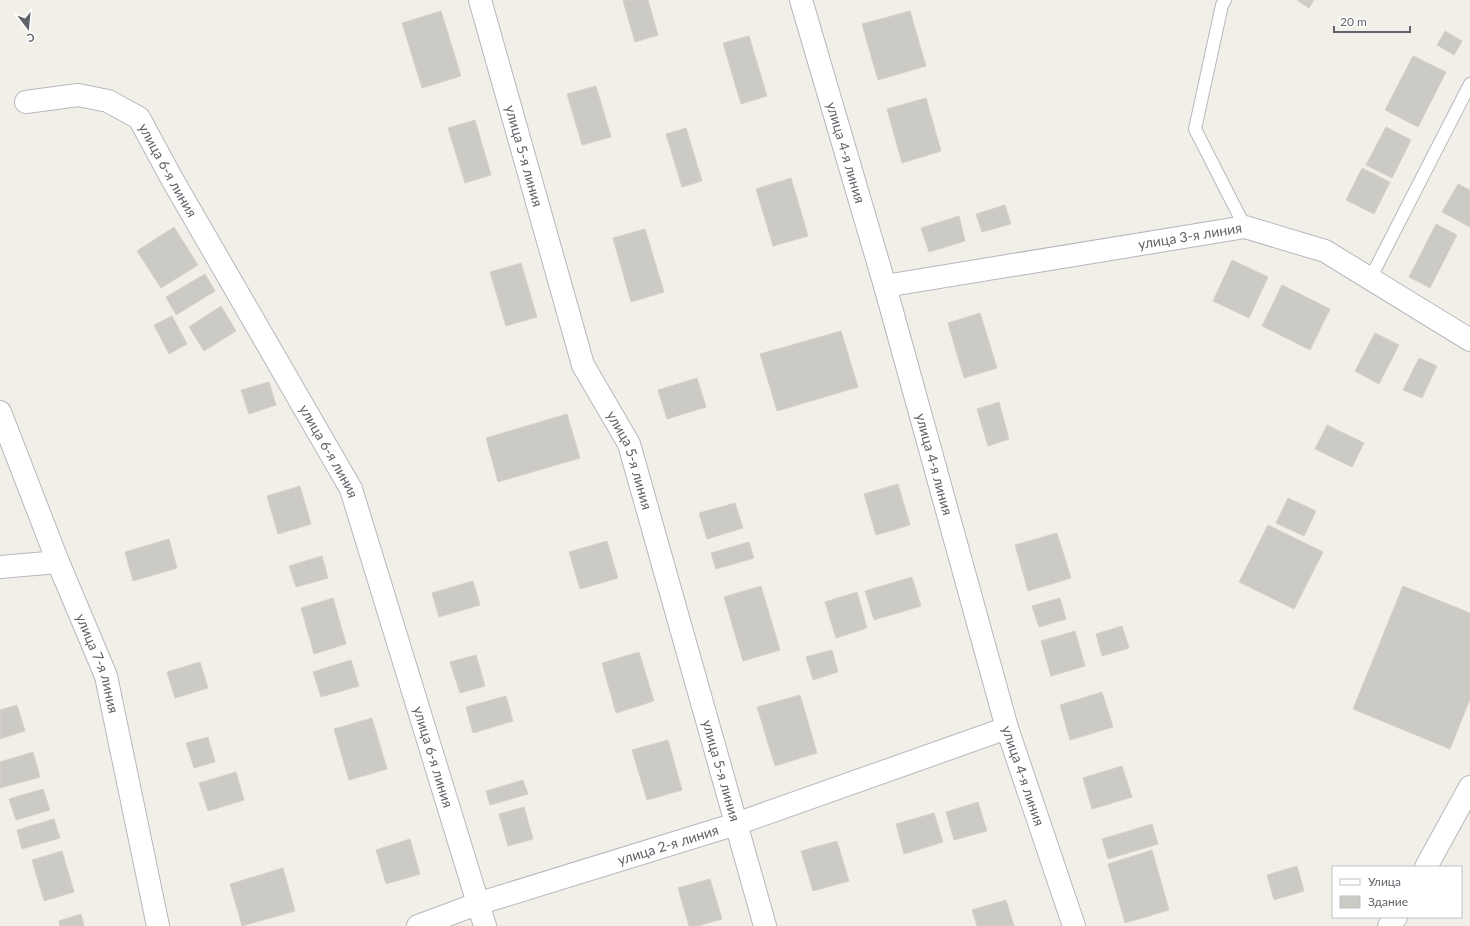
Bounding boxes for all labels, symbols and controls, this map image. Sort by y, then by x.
north arrow [8,8,48,48]
scale bar [1334,8,1410,34]
text: 20 m [1340,14,1367,29]
text: С [25,31,36,46]
street label: улица 4-я линия [823,100,869,205]
street label: улица 5-я линия [502,103,547,209]
street label: улица 6-я линия [135,120,201,220]
street label: улица 3-я линия [1137,219,1243,252]
street label: улица 6-я линия [296,401,362,500]
street label: улица 5-я линия [603,407,656,511]
street label: улица 4-я линия [913,411,957,517]
street label: улица 7-я линия [73,611,123,715]
street label: улица 6-я линия [410,704,457,809]
street label: улица 5-я линия [699,718,744,823]
street label: улица 4-я линия [999,723,1048,828]
street label: улица 2-я линия [615,821,721,868]
legend [1332,866,1462,918]
text: Улица [1368,874,1401,889]
text: Здание [1368,894,1408,909]

